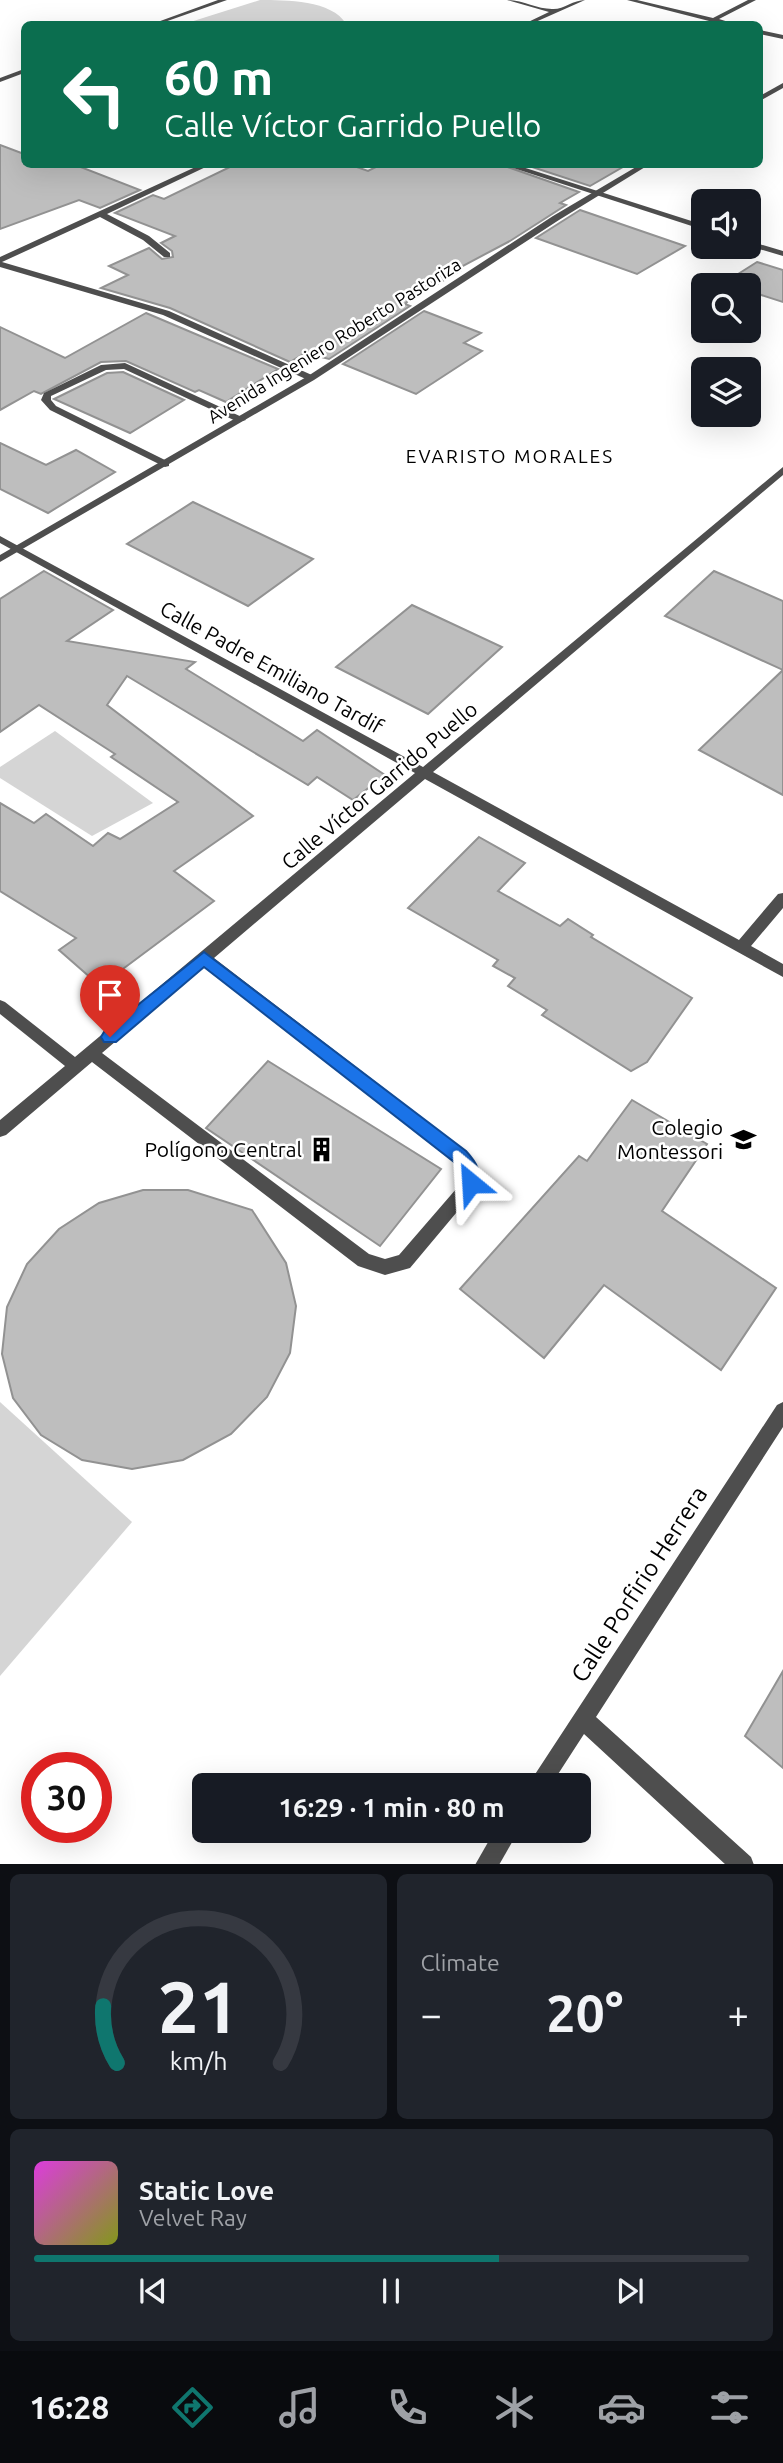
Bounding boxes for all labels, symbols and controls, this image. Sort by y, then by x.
icon: left [49,49,140,140]
text: 60 m [164,49,273,104]
text: Calle Víctor Garrido Puello [164,107,542,143]
map controls [691,189,761,427]
button: sound [691,189,761,259]
street label: Avenida Ingeniero Roberto Pastoriza [204,253,464,427]
button: search [691,273,761,343]
button: layers [691,357,761,427]
district label: EVARISTO MORALES [406,445,614,467]
street label: Calle Padre Emiliano Tardif [156,596,389,739]
street label: Calle Víctor Garrido Puello [276,696,482,874]
pin [80,965,140,1037]
icon: arrive [91,976,129,1014]
place label: Colegio Montessori [617,1115,723,1163]
school or university icon: Colegio Montessori [729,1125,757,1153]
building icon: Polígono Central [308,1135,336,1163]
place label: Polígono Central [144,1137,302,1161]
position arrow [434,1146,508,1220]
street label: Calle Porfirio Herrera [566,1481,712,1687]
speed limit sign: 30 [21,1752,112,1843]
text: 16:29 · 1 min · 80 m [278,1793,505,1822]
text: Climate [421,1950,500,1975]
text: 21 [157,1965,239,2047]
text: 20° [546,1984,623,2042]
text: − [421,1993,442,2035]
text: + [728,1993,749,2035]
text: km/h [169,2046,227,2074]
text: Static Love [139,2176,274,2205]
text: Velvet Ray [139,2205,247,2230]
icon: previous [134,2272,172,2310]
icon: pause [372,2272,410,2310]
icon: next [611,2272,649,2310]
icon: directions [168,2383,217,2432]
icon: music [275,2383,324,2432]
icon: phone [383,2383,432,2432]
icon: climate [490,2383,539,2432]
icon: car [597,2383,646,2432]
icon: filters [705,2383,754,2432]
text: 16:28 [29,2389,109,2425]

